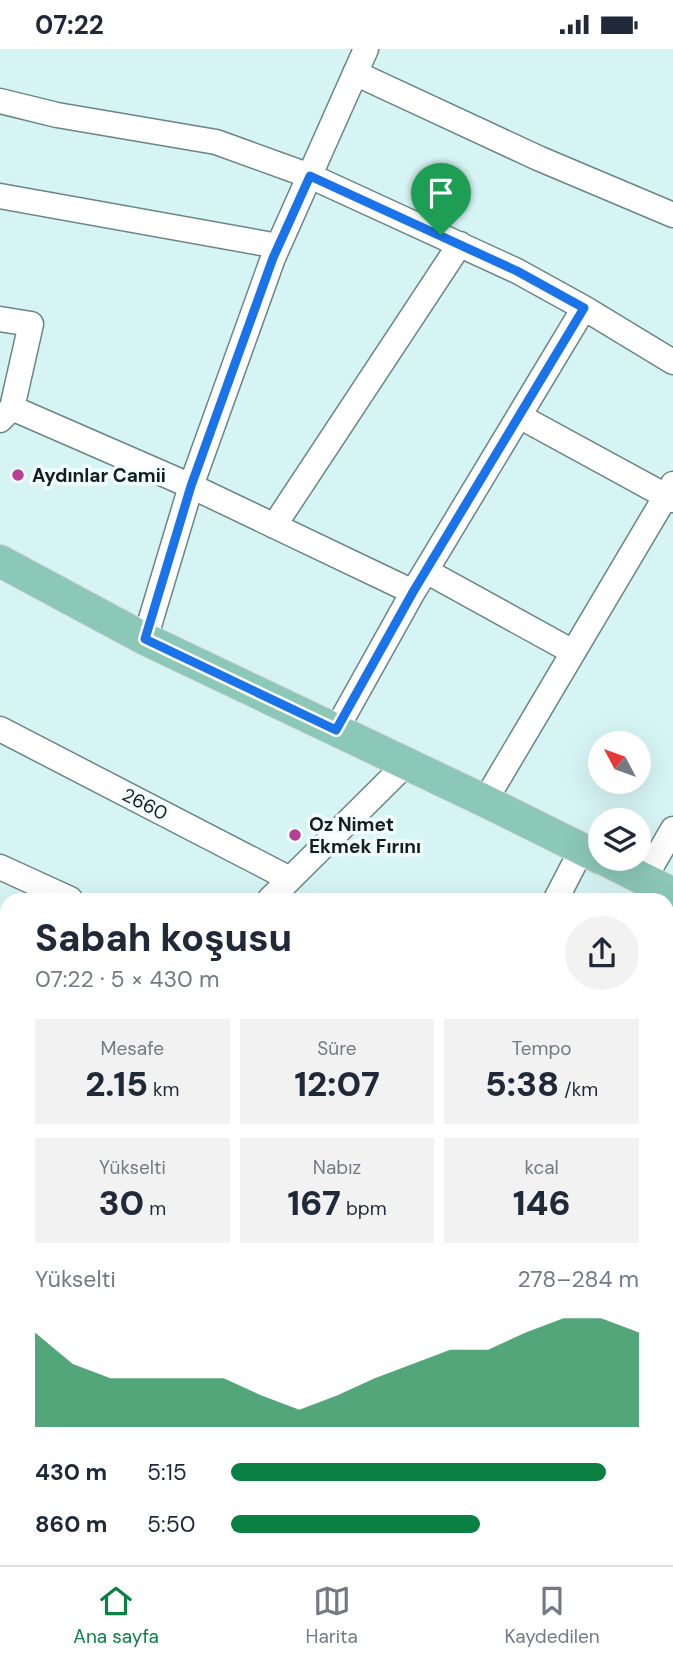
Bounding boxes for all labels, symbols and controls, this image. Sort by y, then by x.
text: 07:22 [35,8,104,42]
pin [411,163,471,235]
icon: arrive [422,174,460,212]
place label: Aydınlar Camii [32,463,166,488]
marker: Aydınlar Camii [10,467,26,483]
north arrow [588,731,651,795]
map controls [588,731,651,871]
street label: 2660 [118,782,172,826]
button: layers [588,808,651,871]
place label: Oz Nimet Ekmek Fırını [309,812,421,859]
marker: Oz Nimet Ekmek Fırını [287,827,303,843]
text: Sabah koşusu [35,913,292,963]
button: share [565,916,639,990]
text: 07:22 · 5 × 430 m [35,964,219,994]
text: Mesafe [101,1036,164,1061]
text: Süre [317,1036,357,1061]
text: Tempo [512,1036,572,1061]
text: 2.15 [85,1061,148,1107]
text: 12:07 [294,1061,380,1107]
text: 5:38 [485,1061,559,1107]
text: km [148,1077,180,1102]
text: /km [559,1077,598,1102]
text: Yükselti [99,1155,166,1180]
text: Nabız [313,1155,361,1180]
text: kcal [524,1155,559,1180]
text: 30 [98,1180,144,1226]
text: 167 [287,1180,341,1226]
text: 146 [513,1180,571,1226]
text: m [144,1196,166,1221]
text: bpm [341,1196,387,1221]
text: Yükselti [35,1264,116,1294]
text: 278–284 m [517,1264,639,1294]
text: 430 m [35,1457,107,1487]
text: 5:15 [147,1457,187,1487]
text: 860 m [35,1509,107,1539]
text: 5:50 [147,1509,195,1539]
tab: Ana sayfa [73,1582,159,1649]
tab: Harita [305,1582,358,1649]
tab: Kaydedilen [504,1582,600,1649]

